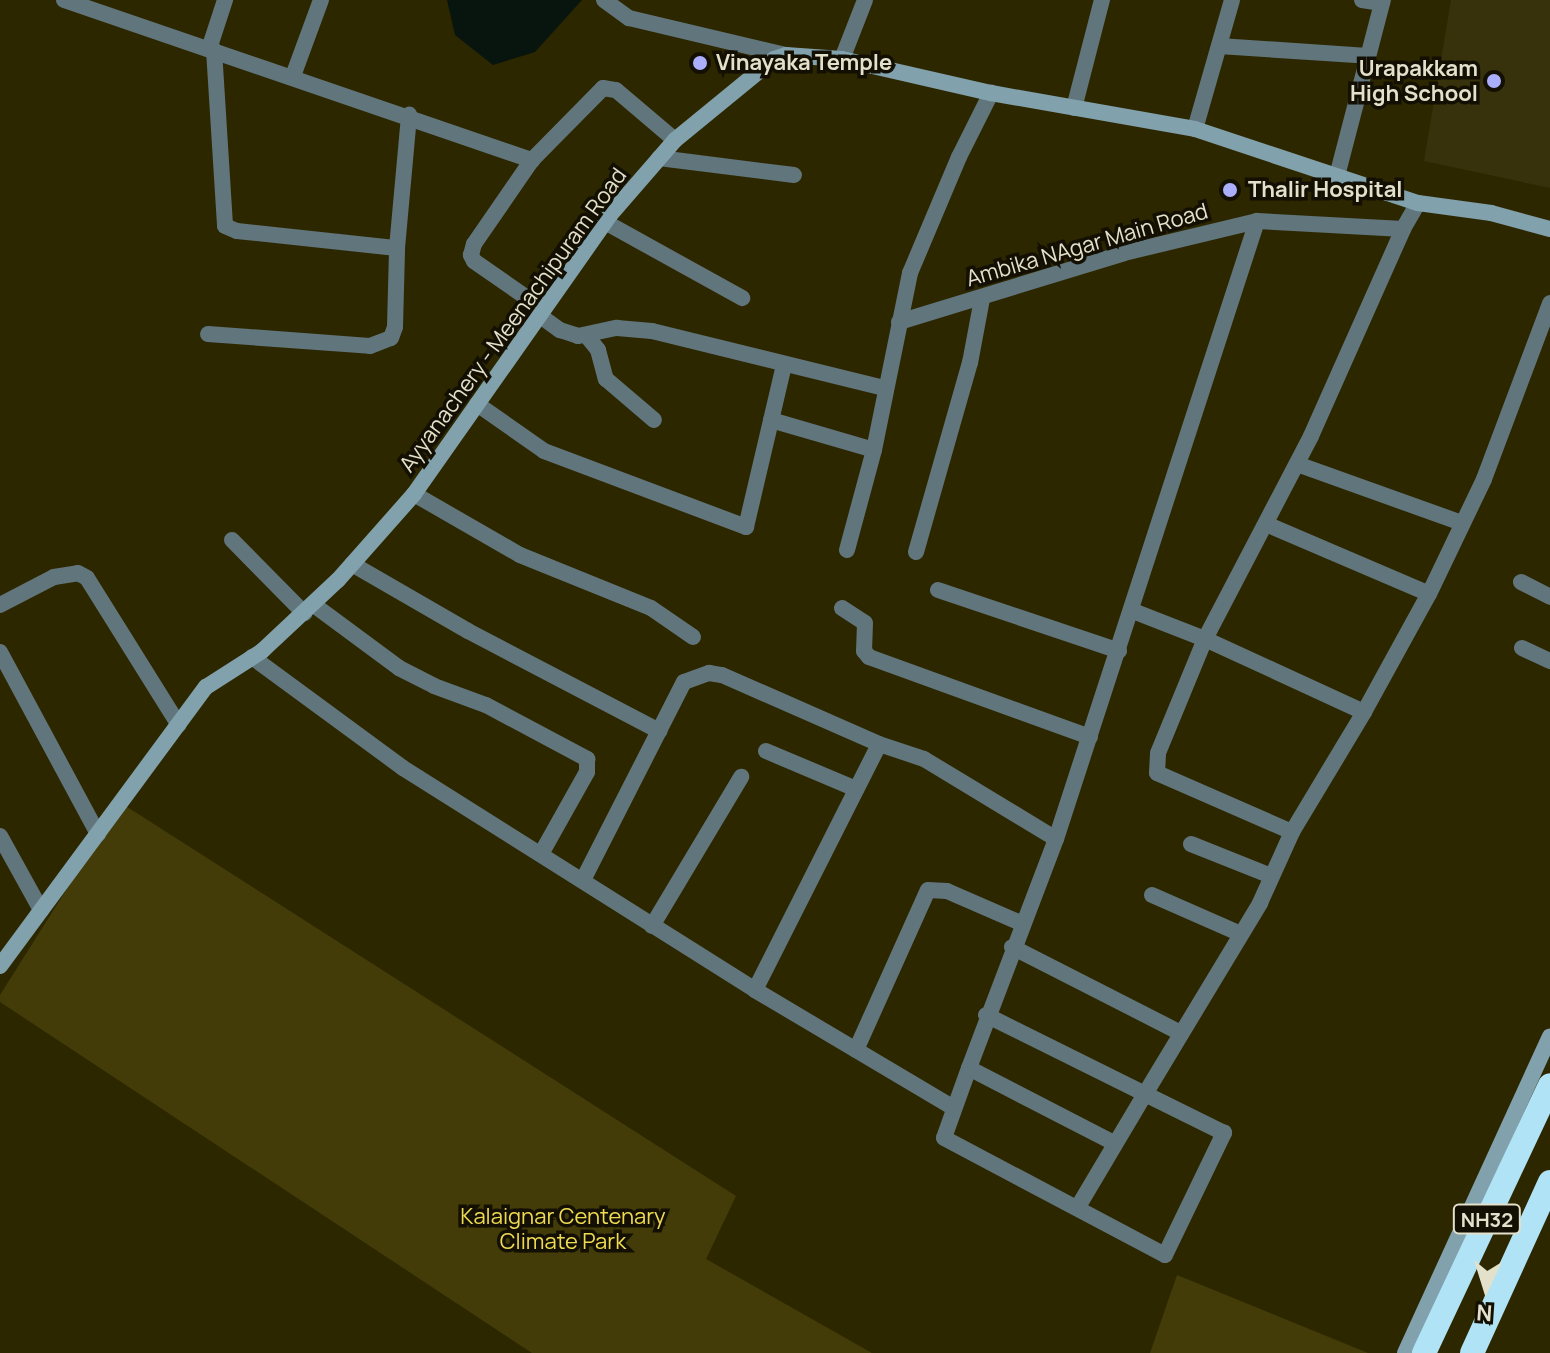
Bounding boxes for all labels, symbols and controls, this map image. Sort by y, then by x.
place label: Vinayaka Temple [716,50,892,76]
marker: Vinayaka Temple [691,54,709,72]
place label: Urapakkam High School [1350,55,1478,106]
marker: Urapakkam High School [1485,72,1503,90]
street label: Ayyanachery - Meenachipuram Road [394,163,632,477]
place label: Thalir Hospital [1248,177,1402,203]
marker: Thalir Hospital [1219,179,1241,201]
street label: Ambika NAgar Main Road [963,198,1211,292]
park label: Kalaignar Centenary Climate Park [460,1203,666,1254]
road number: NH32 [1451,1203,1523,1235]
north arrow [1446,1249,1526,1329]
text: N [1475,1297,1493,1328]

